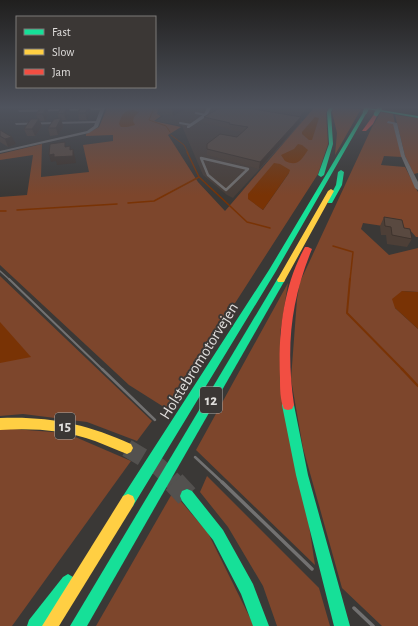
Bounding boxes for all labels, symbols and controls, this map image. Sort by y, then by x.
legend [16,16,156,88]
text: Fast [52,26,71,38]
text: Slow [52,46,74,58]
text: Jam [52,66,71,78]
street label: Holstebromotorvejen [157,300,242,423]
road number: 12 [200,387,222,413]
road number: 15 [55,413,75,439]

